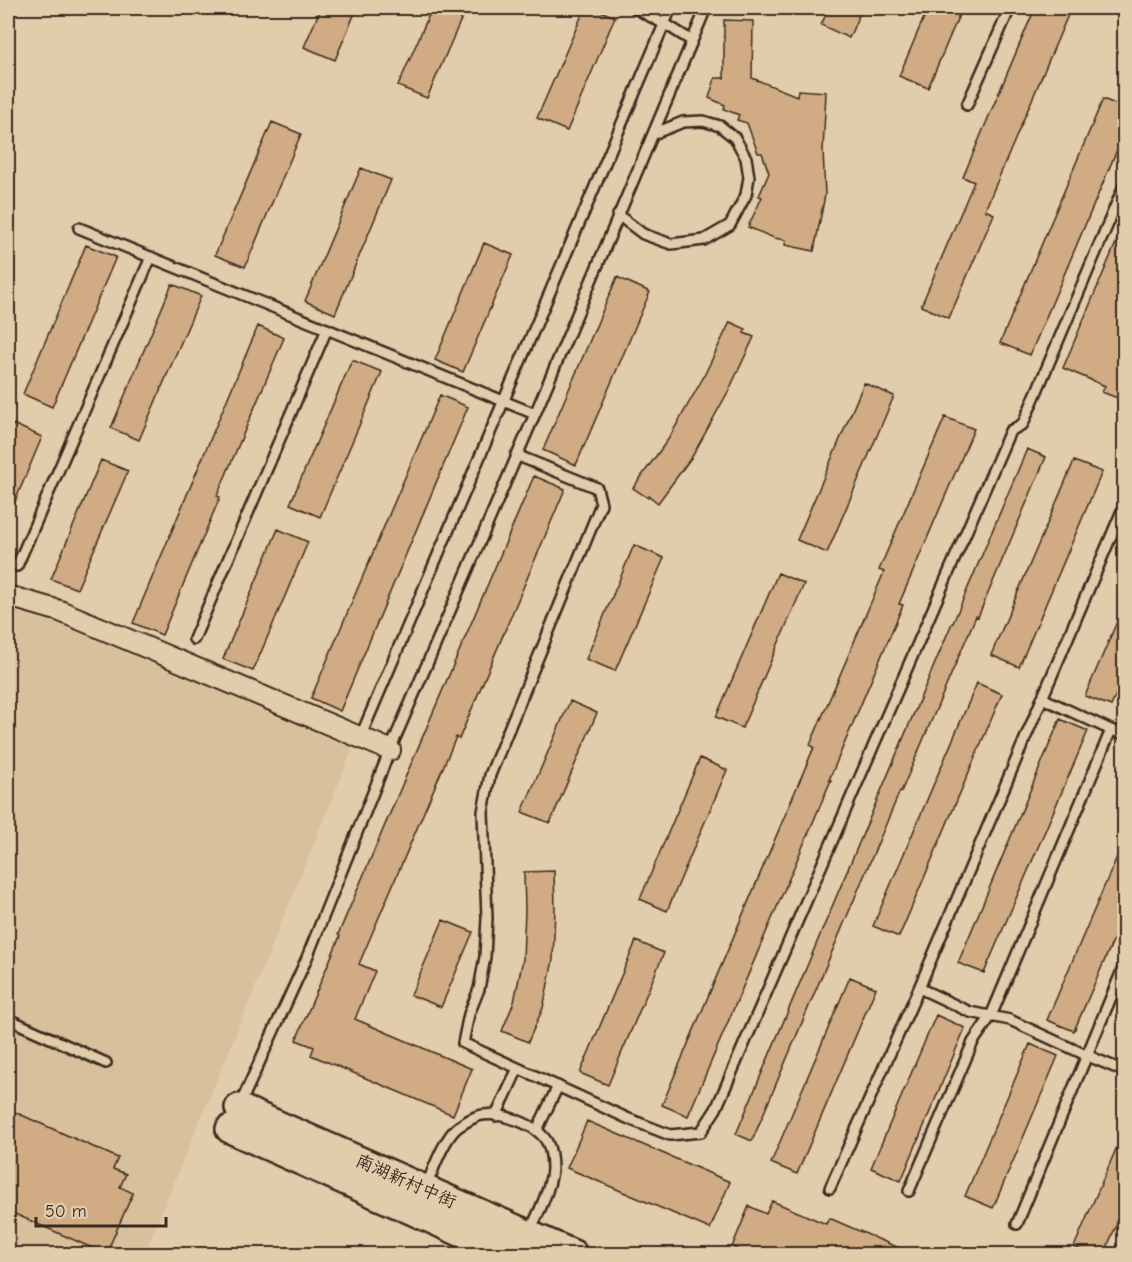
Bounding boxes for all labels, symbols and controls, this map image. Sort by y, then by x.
street label: 南湖新村中街 [352,1150,459,1213]
scale bar [36,1190,166,1228]
text: 50 m [45,1201,87,1222]

